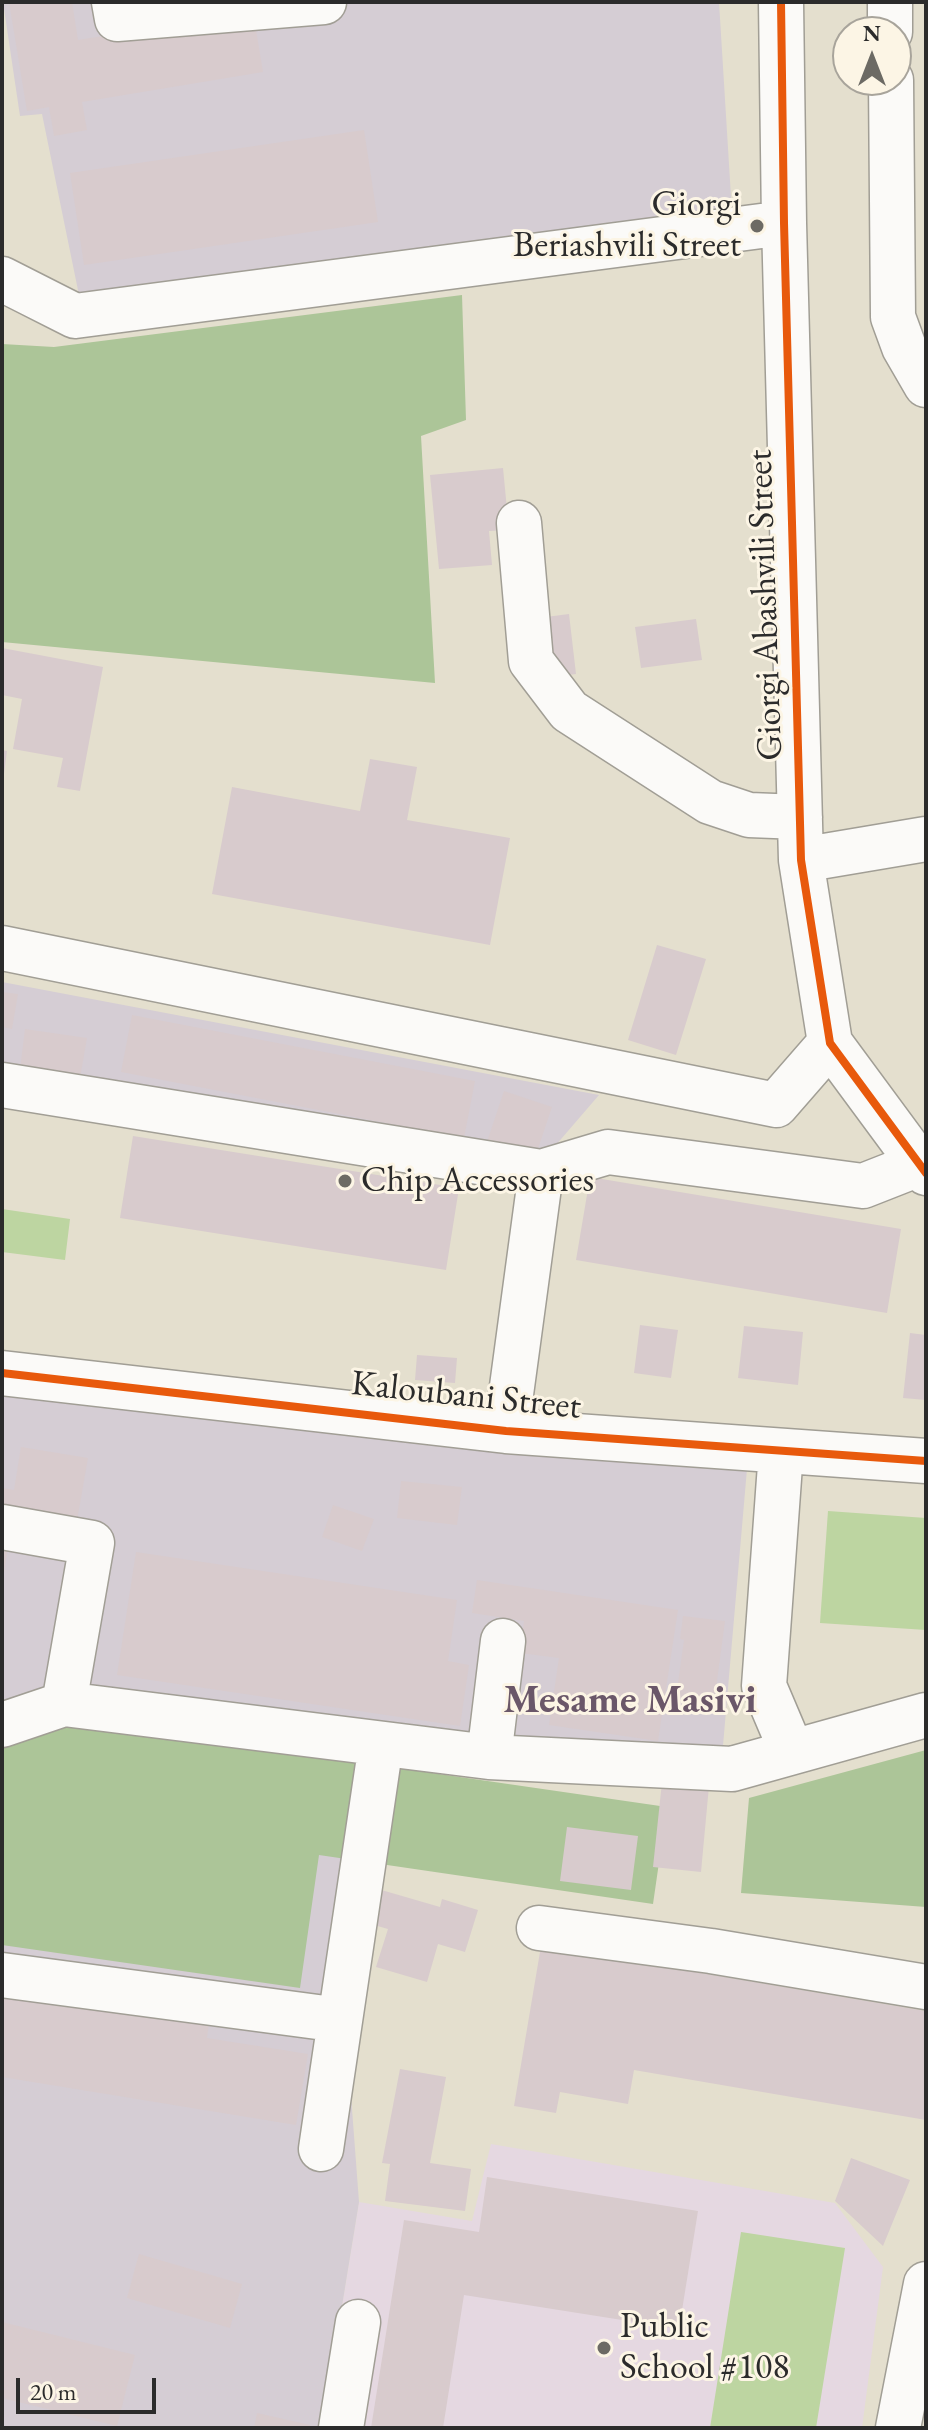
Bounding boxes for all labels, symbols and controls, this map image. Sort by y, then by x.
north arrow [832,16,912,96]
text: N [863,19,881,48]
place label: Giorgi Beriashvili Street [513,183,741,268]
marker: Giorgi Beriashvili Street [748,217,766,235]
street label: Giorgi Abashvili Street [739,449,793,761]
place label: Chip Accessories [361,1159,594,1203]
marker: Chip Accessories [336,1172,354,1190]
street label: Kaloubani Street [349,1362,583,1430]
district label: Mesame Masivi [503,1677,757,1725]
place label: Public School #108 [620,2305,790,2390]
marker: Public School #108 [595,2339,613,2357]
scale bar [20,2362,160,2412]
text: 20 m [30,2376,77,2407]

